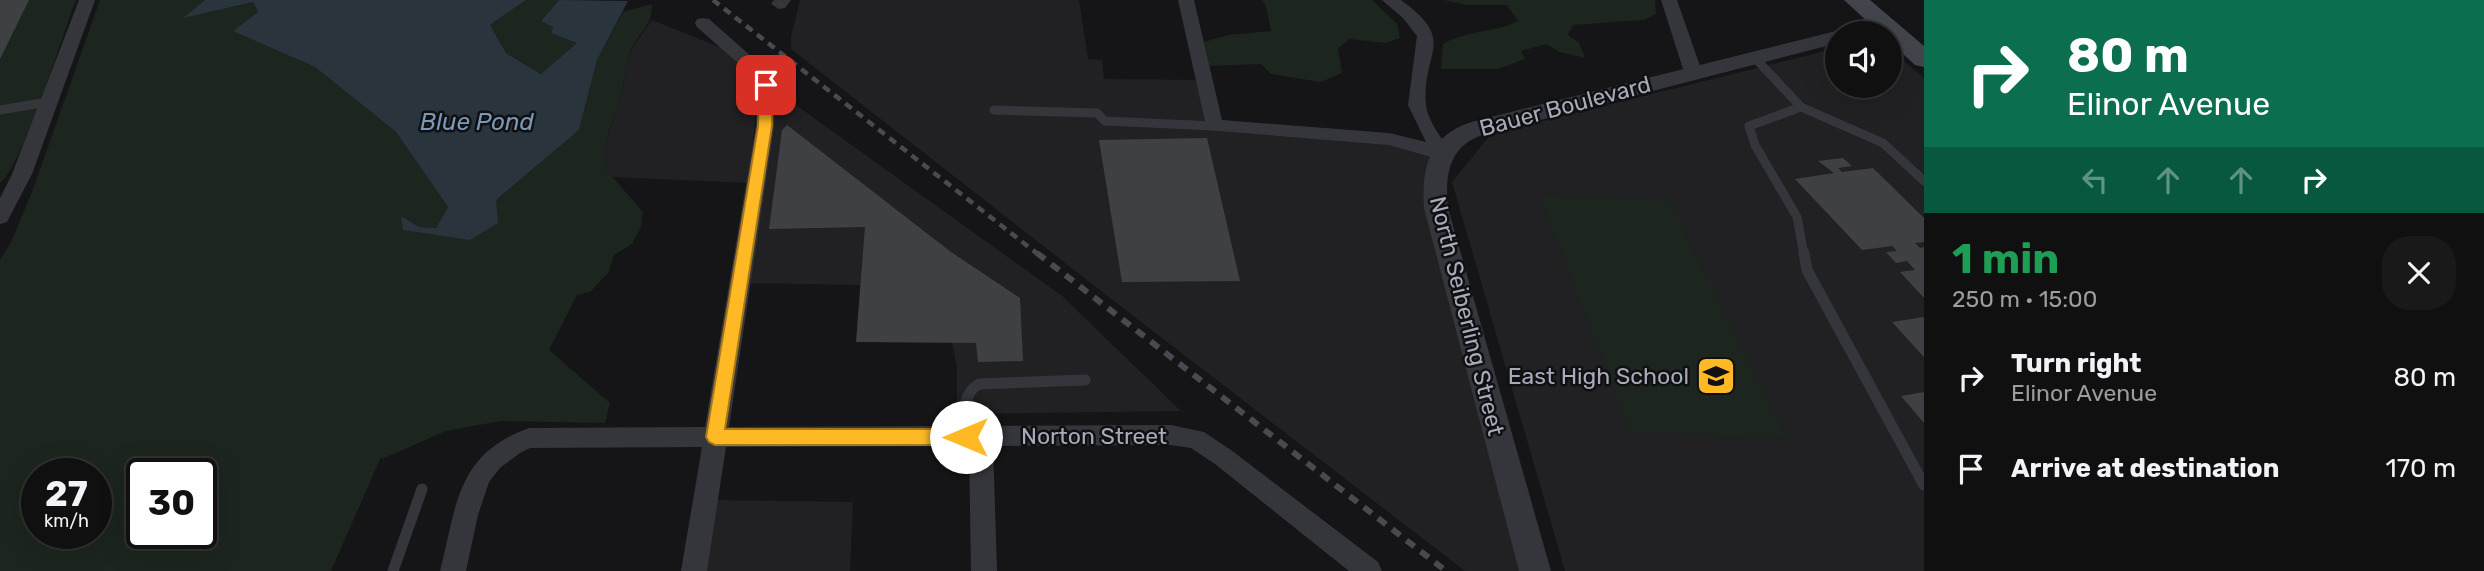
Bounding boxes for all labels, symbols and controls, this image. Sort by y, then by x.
map controls [1825,21,1902,98]
button: sound [1825,21,1902,98]
text: 80 m [2067,26,2189,84]
icon: right [1952,28,2043,119]
pin [736,55,796,115]
icon: arrive [747,66,785,104]
street label: Bauer Boulevard [1476,70,1654,142]
text: Elinor Avenue [2067,85,2270,123]
water label: Blue Pond [420,108,535,136]
icon: left [2076,161,2114,199]
icon: ahead [2149,161,2187,199]
icon: ahead [2222,161,2260,199]
icon: right [2295,161,2333,199]
street label: North Seiberling Street [1424,193,1510,439]
text: 1 min [1952,234,2059,284]
button: close [2382,236,2456,310]
text: 250 m · 15:00 [1952,285,2097,313]
text: Turn right [2011,348,2141,379]
school or university icon: East High School [1695,355,1737,397]
icon: right [1952,359,1990,397]
place label: East High School [1508,362,1689,390]
text: 80 m [2393,362,2456,393]
text: Elinor Avenue [2011,379,2157,407]
position arrow [929,400,1003,474]
street label: Norton Street [1021,422,1167,450]
icon: arrive [1952,450,1990,488]
text: Arrive at destination [2011,453,2279,484]
text: 170 m [2386,453,2456,484]
speed limit sign: 30 [126,458,217,549]
text: 27 [45,473,88,515]
text: km/h [44,510,89,532]

